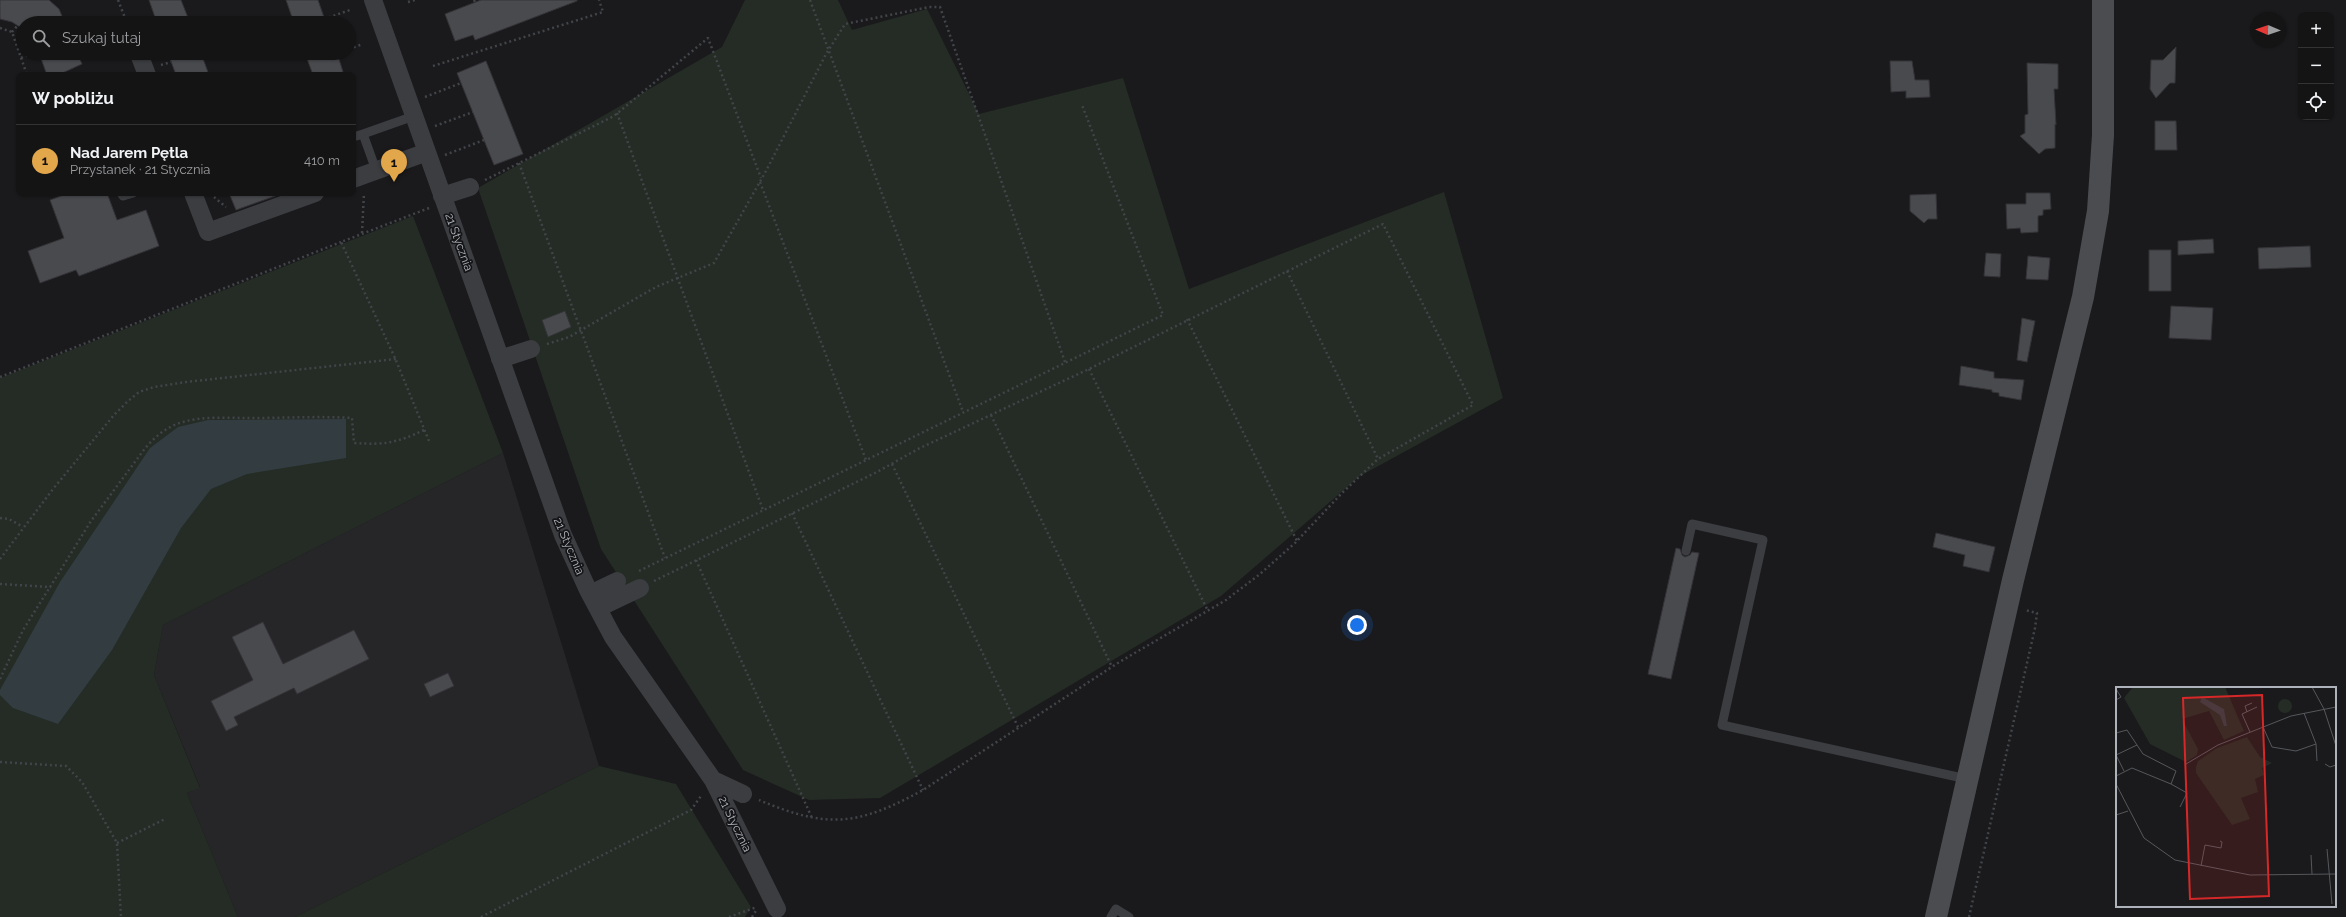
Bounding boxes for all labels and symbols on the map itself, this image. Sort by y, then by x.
north arrow [2250,12,2286,48]
pin: 1 [381,149,407,182]
street label: 21 Stycznia [442,211,476,273]
street label: 21 Stycznia [551,515,587,577]
your location [1347,615,1367,635]
inset map [2116,687,2336,907]
street label: 21 Stycznia [715,794,755,854]

